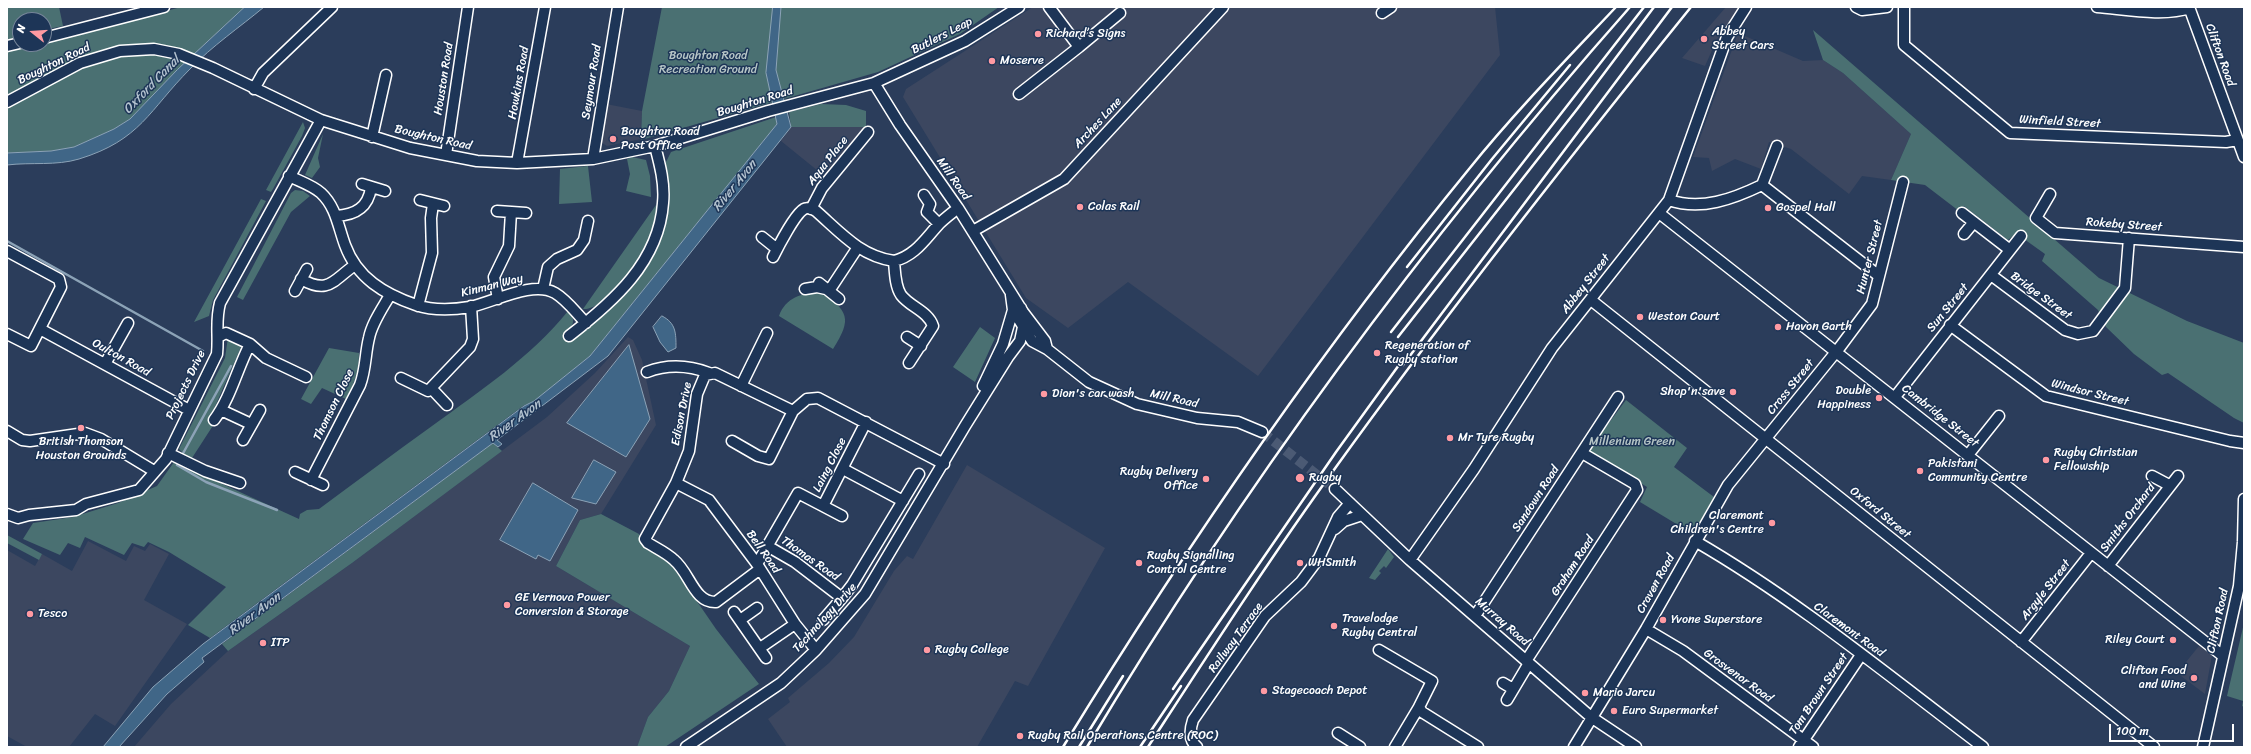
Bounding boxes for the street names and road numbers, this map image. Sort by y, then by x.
street label: Butlers Leap [909,14,975,58]
street label: Clifton Road [2202,22,2238,88]
street label: Boughton Road [16,40,92,88]
street label: Houston Road [431,42,457,116]
street label: Seymour Road [579,44,605,120]
street label: Howkins Road [506,46,532,120]
street label: Boughton Road [715,84,795,120]
street label: Arches Lane [1071,95,1125,151]
street label: Winfield Street [2019,113,2101,131]
street label: Boughton Road [393,122,473,154]
street label: Aqua Place [804,134,852,188]
street label: Mill Road [933,155,973,203]
street label: Rokeby Street [2085,215,2163,235]
street label: Hunter Street [1854,219,1886,295]
street label: Abbey Street [1558,252,1614,316]
street label: Bridge Street [2008,269,2074,323]
street label: Kinman Way [459,271,525,301]
street label: Sun Street [1924,281,1972,335]
street label: Oulton Road [89,336,153,380]
street label: Projects Drive [163,348,209,422]
street label: Cross Street [1764,356,1818,418]
street label: Thomson Close [311,367,357,443]
street label: Windsor Street [2050,376,2130,410]
street label: Edison Drive [669,381,695,447]
street label: Cambridge Street [1899,382,1981,450]
street label: Mill Road [1149,386,1199,412]
street label: Laing Close [810,435,850,495]
street label: Sandown Road [1509,463,1563,535]
street label: Smiths Orchard [2097,481,2159,555]
street label: Oxford Street [1847,484,1913,542]
street label: Bell Road [743,528,783,576]
street label: Graham Road [1548,533,1598,599]
street label: Thomas Road [778,534,842,584]
street label: Craven Road [1634,552,1678,616]
street label: Argyle Street [2018,557,2074,623]
street label: Technology Drive [790,580,860,656]
street label: Clifton Road [2204,587,2232,655]
street label: Murray Road [1472,595,1532,649]
street label: Railway Terrace [1206,600,1266,676]
street label: Claremont Road [1811,600,1887,660]
street label: Grosvenor Road [1701,646,1775,706]
street label: Tom Brown Street [1786,650,1852,738]

